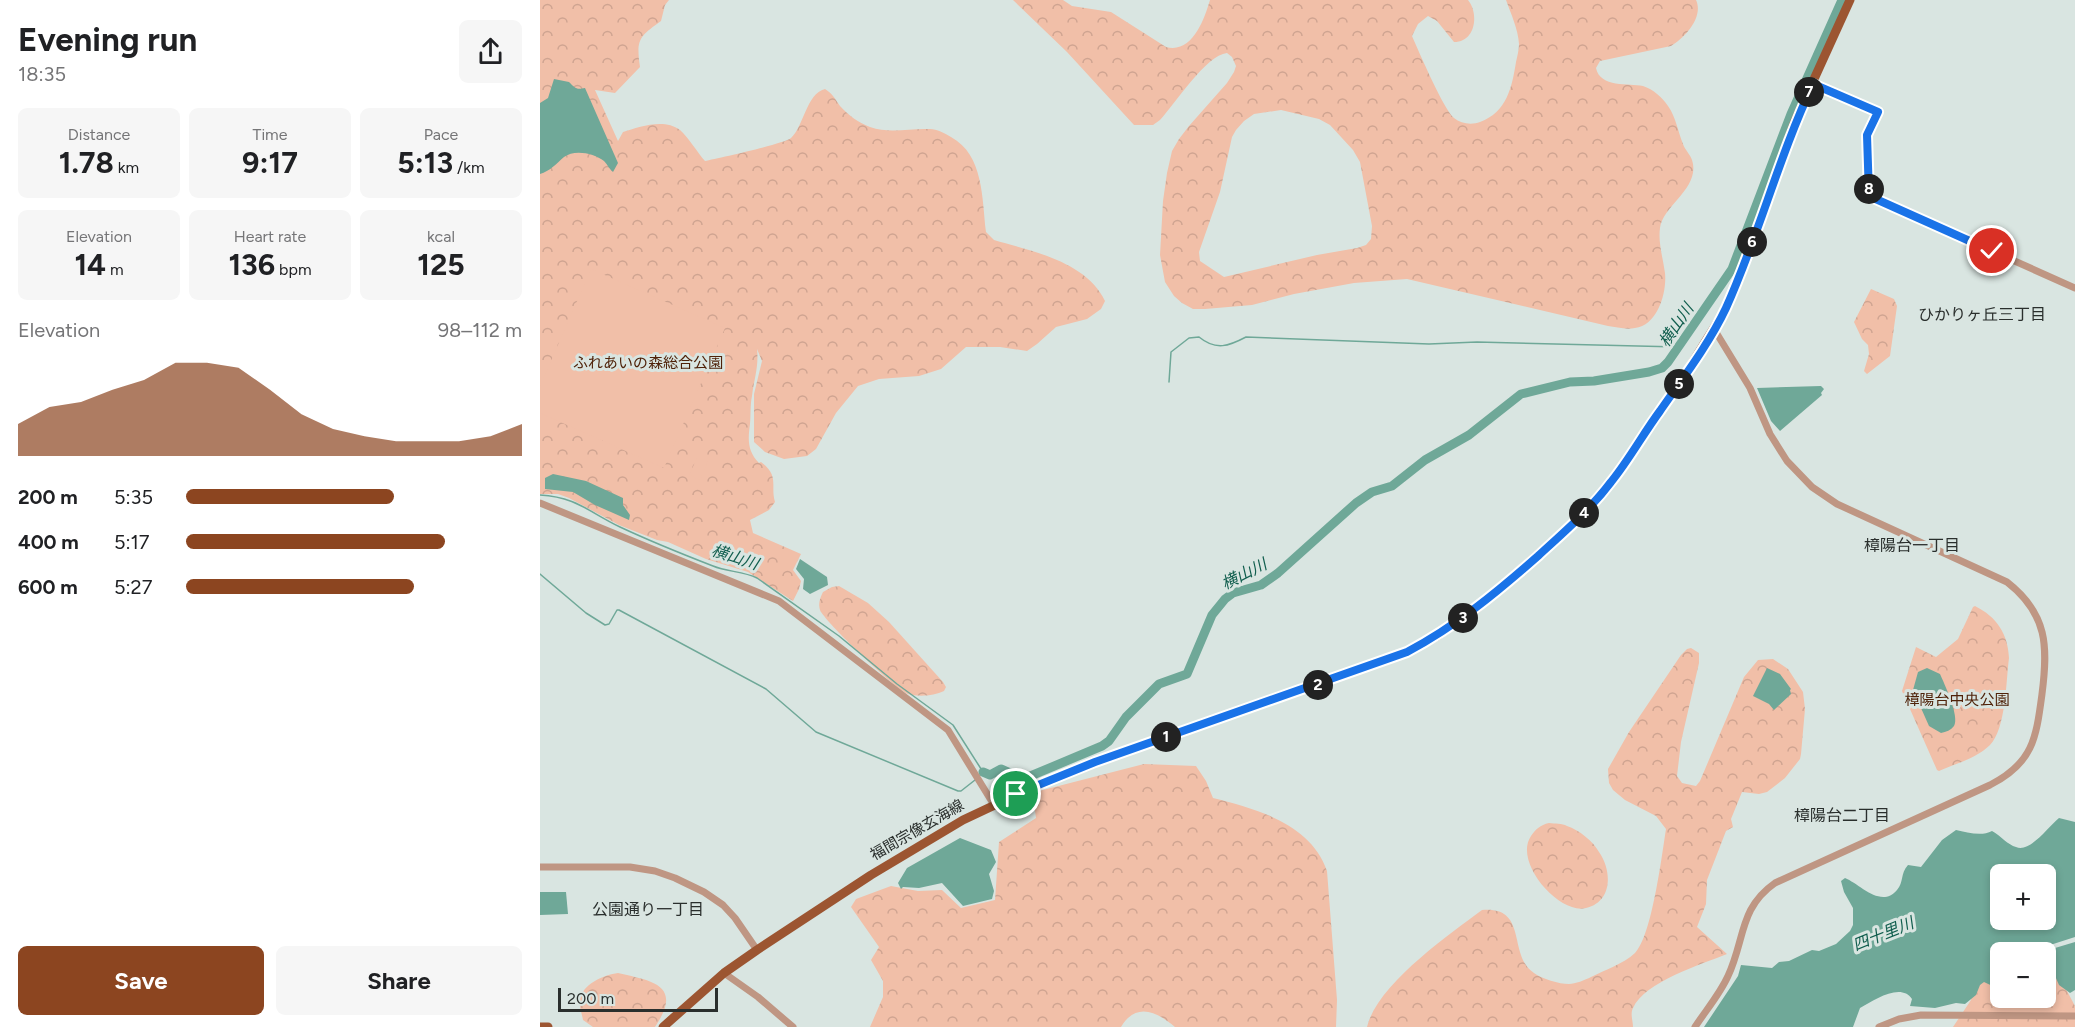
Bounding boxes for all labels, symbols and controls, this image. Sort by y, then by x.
text: Evening run [18,20,197,59]
button: share [459,20,522,83]
text: 18:35 [18,62,66,86]
pin: 7 [1794,77,1824,107]
text: 7 [1805,82,1813,101]
text: Distance [68,125,130,144]
text: Time [253,125,287,144]
text: Pace [424,125,458,144]
text: 1.78 [59,144,114,181]
text: 9:17 [242,144,298,181]
text: 5:13 [397,144,453,181]
text: km [114,158,139,177]
text: /km [453,158,485,177]
pin: 8 [1854,174,1884,204]
text: 8 [1864,179,1874,198]
pin [1966,225,2017,276]
text: Elevation [66,227,132,246]
text: Heart rate [234,227,306,246]
text: kcal [427,227,455,246]
pin: 6 [1737,227,1767,257]
text: 6 [1747,232,1757,251]
icon: check [1975,234,2008,267]
text: 14 [74,246,106,283]
text: 136 [228,246,275,283]
text: 125 [417,246,465,283]
text: m [106,260,124,279]
text: bpm [275,260,312,279]
water label: 横山川 [1655,298,1698,350]
district label: ひかりヶ丘三丁目 [1918,305,2046,324]
text: Elevation [18,318,100,342]
text: 98–112 m [438,318,522,342]
park label: ふれあいの森総合公園 [573,354,723,372]
pin: 5 [1664,369,1694,399]
text: 5 [1674,374,1684,393]
text: 200 m [18,485,78,509]
text: 5:35 [114,485,153,509]
pin: 4 [1569,498,1599,528]
text: 4 [1579,503,1589,522]
text: 400 m [18,530,79,554]
text: 5:17 [114,530,150,554]
district label: 樟陽台一丁目 [1864,536,1960,555]
water label: 横山川 [709,541,763,574]
water label: 横山川 [1218,554,1271,593]
text: 600 m [18,575,78,599]
text: 5:27 [114,575,152,599]
pin: 3 [1448,603,1478,633]
text: 3 [1459,608,1467,627]
pin: 2 [1303,670,1333,700]
text: 2 [1313,675,1323,694]
park label: 樟陽台中央公園 [1904,691,2010,709]
pin: 1 [1151,722,1181,752]
text: 1 [1163,727,1169,746]
pin [990,768,1041,819]
icon: arrive [999,777,1032,810]
street label: 福間宗像玄海線 [867,796,967,864]
district label: 樟陽台二丁目 [1794,806,1890,825]
map controls [1990,864,2056,1008]
button: + [1990,864,2056,930]
district label: 公園通り一丁目 [592,900,704,919]
water label: 四十里川 [1850,912,1918,955]
button: − [1990,942,2056,1008]
button: Save [18,946,264,1015]
button: Share [276,946,522,1015]
scale bar [558,985,718,1012]
text: 200 m [567,989,614,1008]

